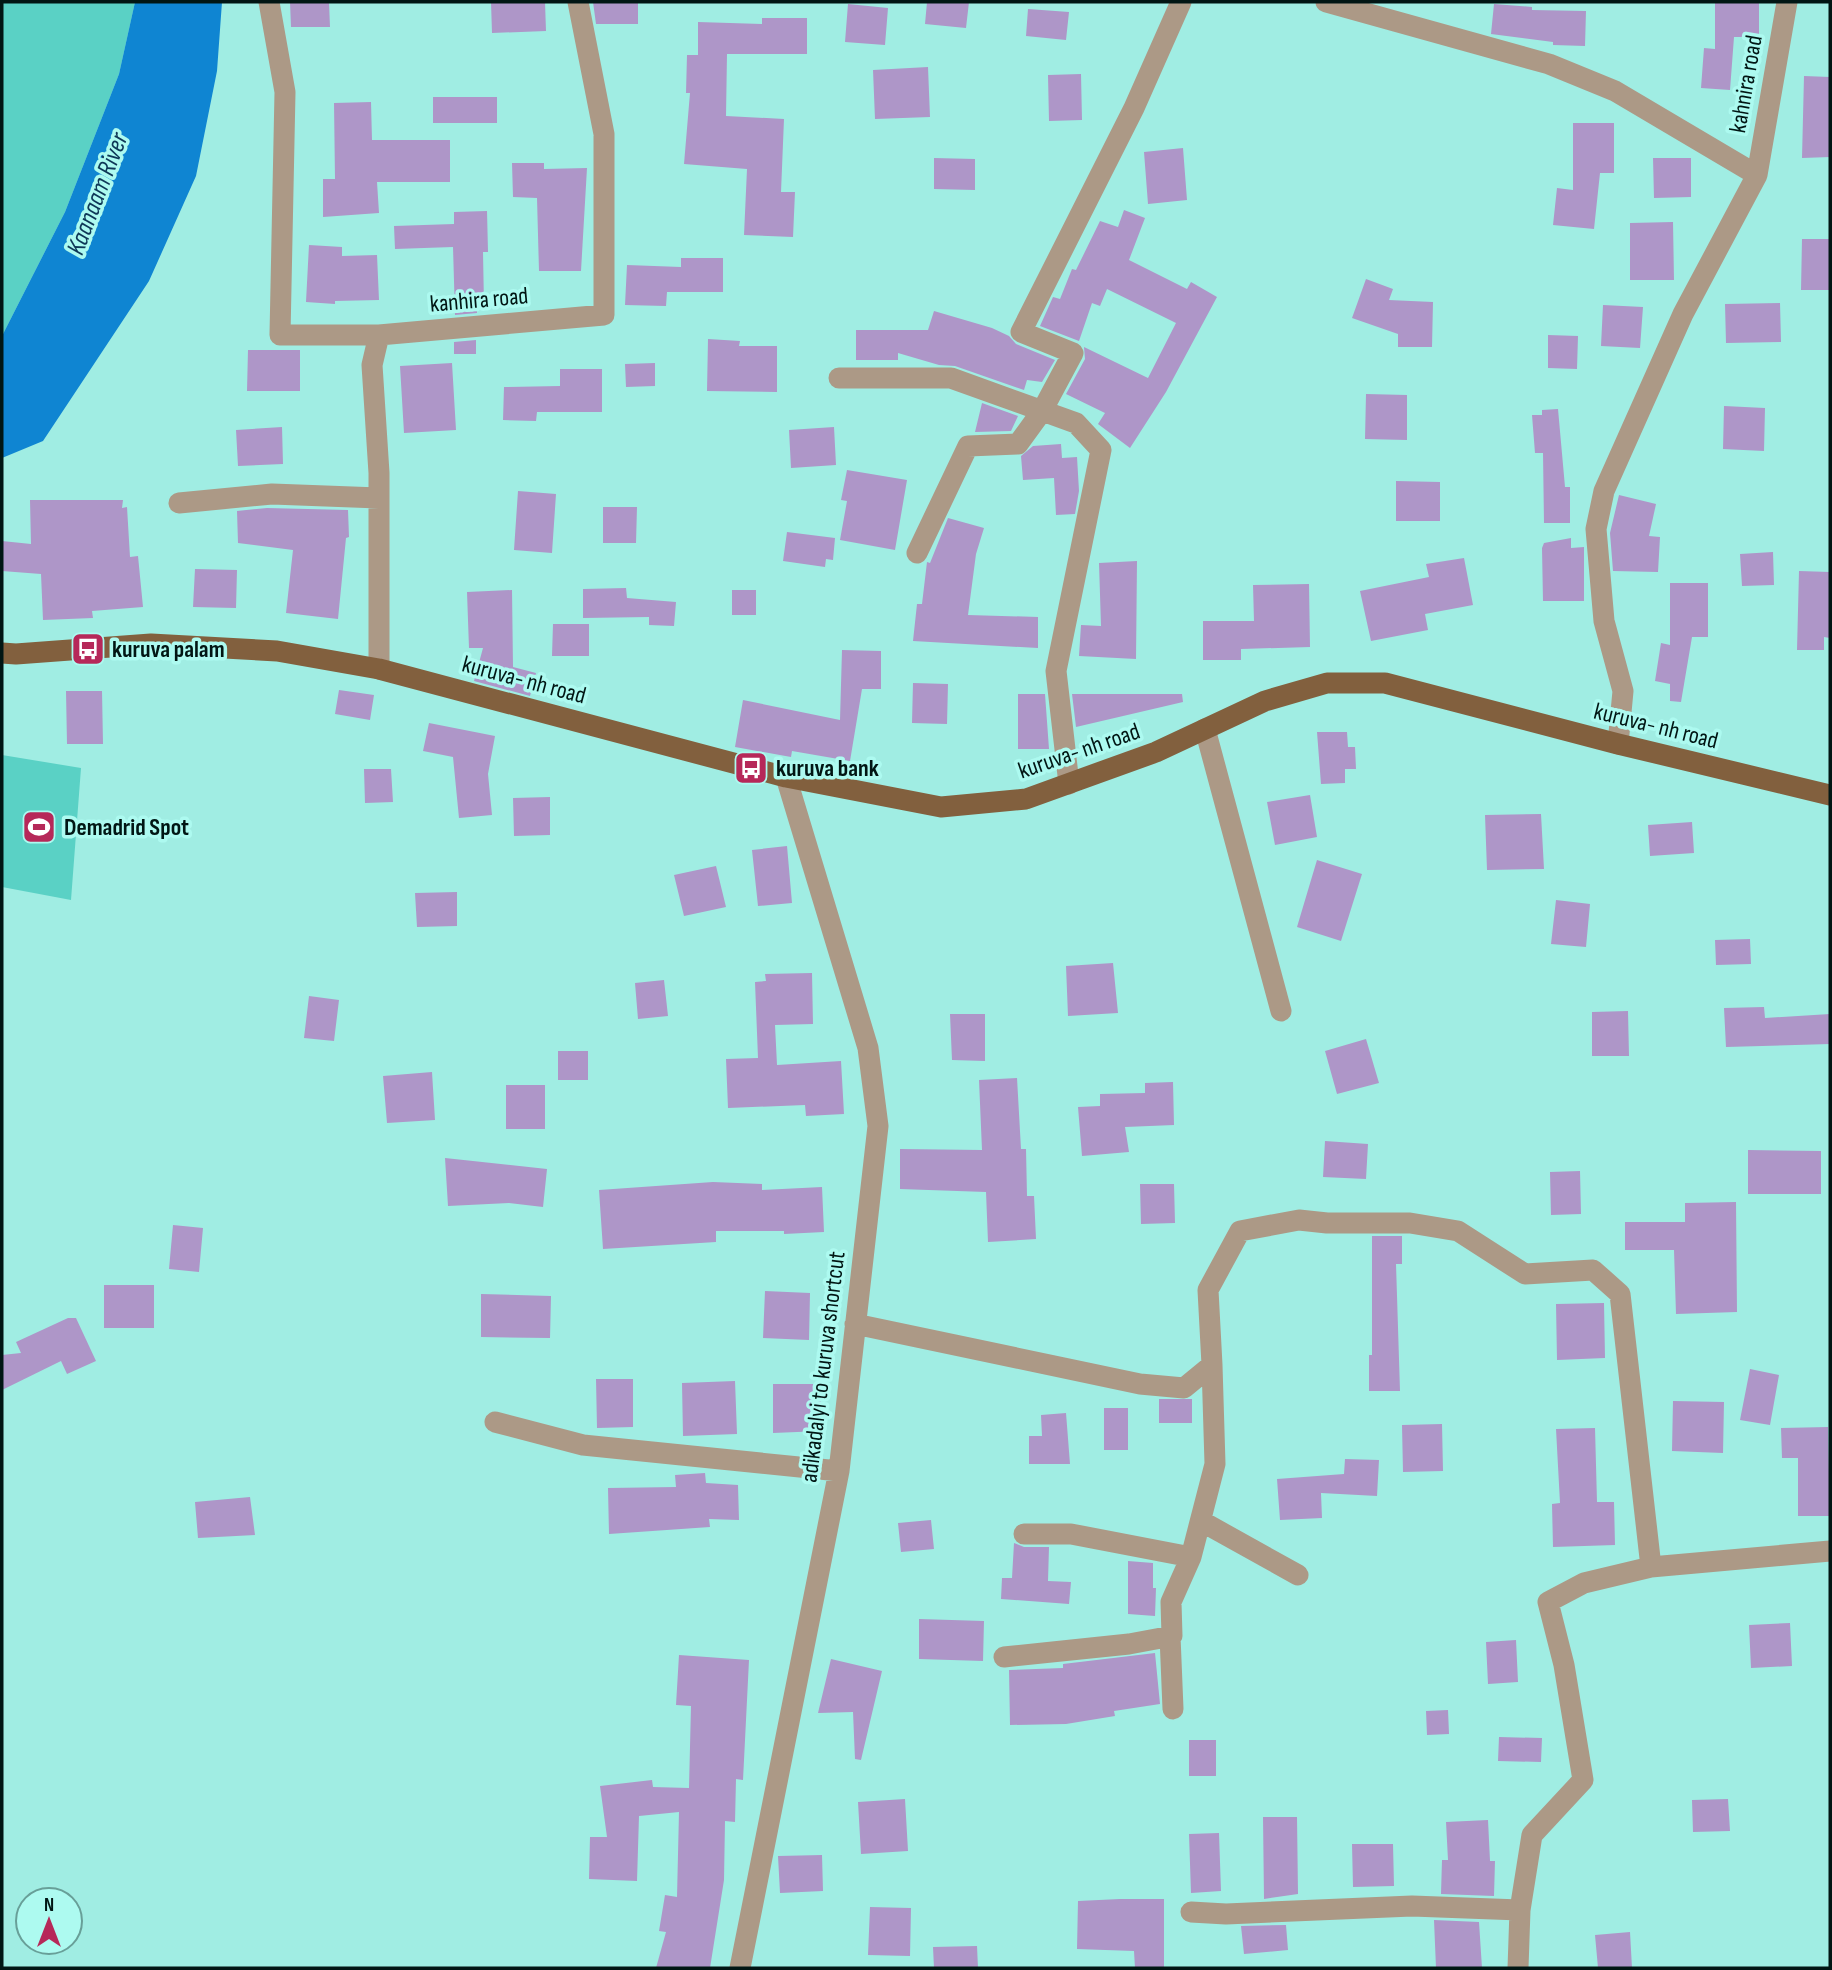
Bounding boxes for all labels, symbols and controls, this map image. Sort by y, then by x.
street label: kahnira road [1723,33,1769,135]
water label: Kaanaam River [61,127,136,259]
street label: kanhira road [429,281,529,319]
bus stop icon: kuruva palam [69,630,107,668]
place label: kuruva palam [112,635,225,664]
street label: kuruva- nh road [459,650,589,710]
street label: kuruva- nh road [1591,697,1721,755]
street label: kuruva- nh road [1014,717,1144,785]
bus stop icon: kuruva bank [732,749,770,787]
place label: kuruva bank [776,754,879,783]
sports icon: Demadrid Spot [20,808,58,846]
place label: Demadrid Spot [64,813,189,842]
street label: adikadalyi to kuruva shortcut [794,1250,852,1484]
north arrow [14,1886,84,1956]
text: N [44,1894,54,1917]

